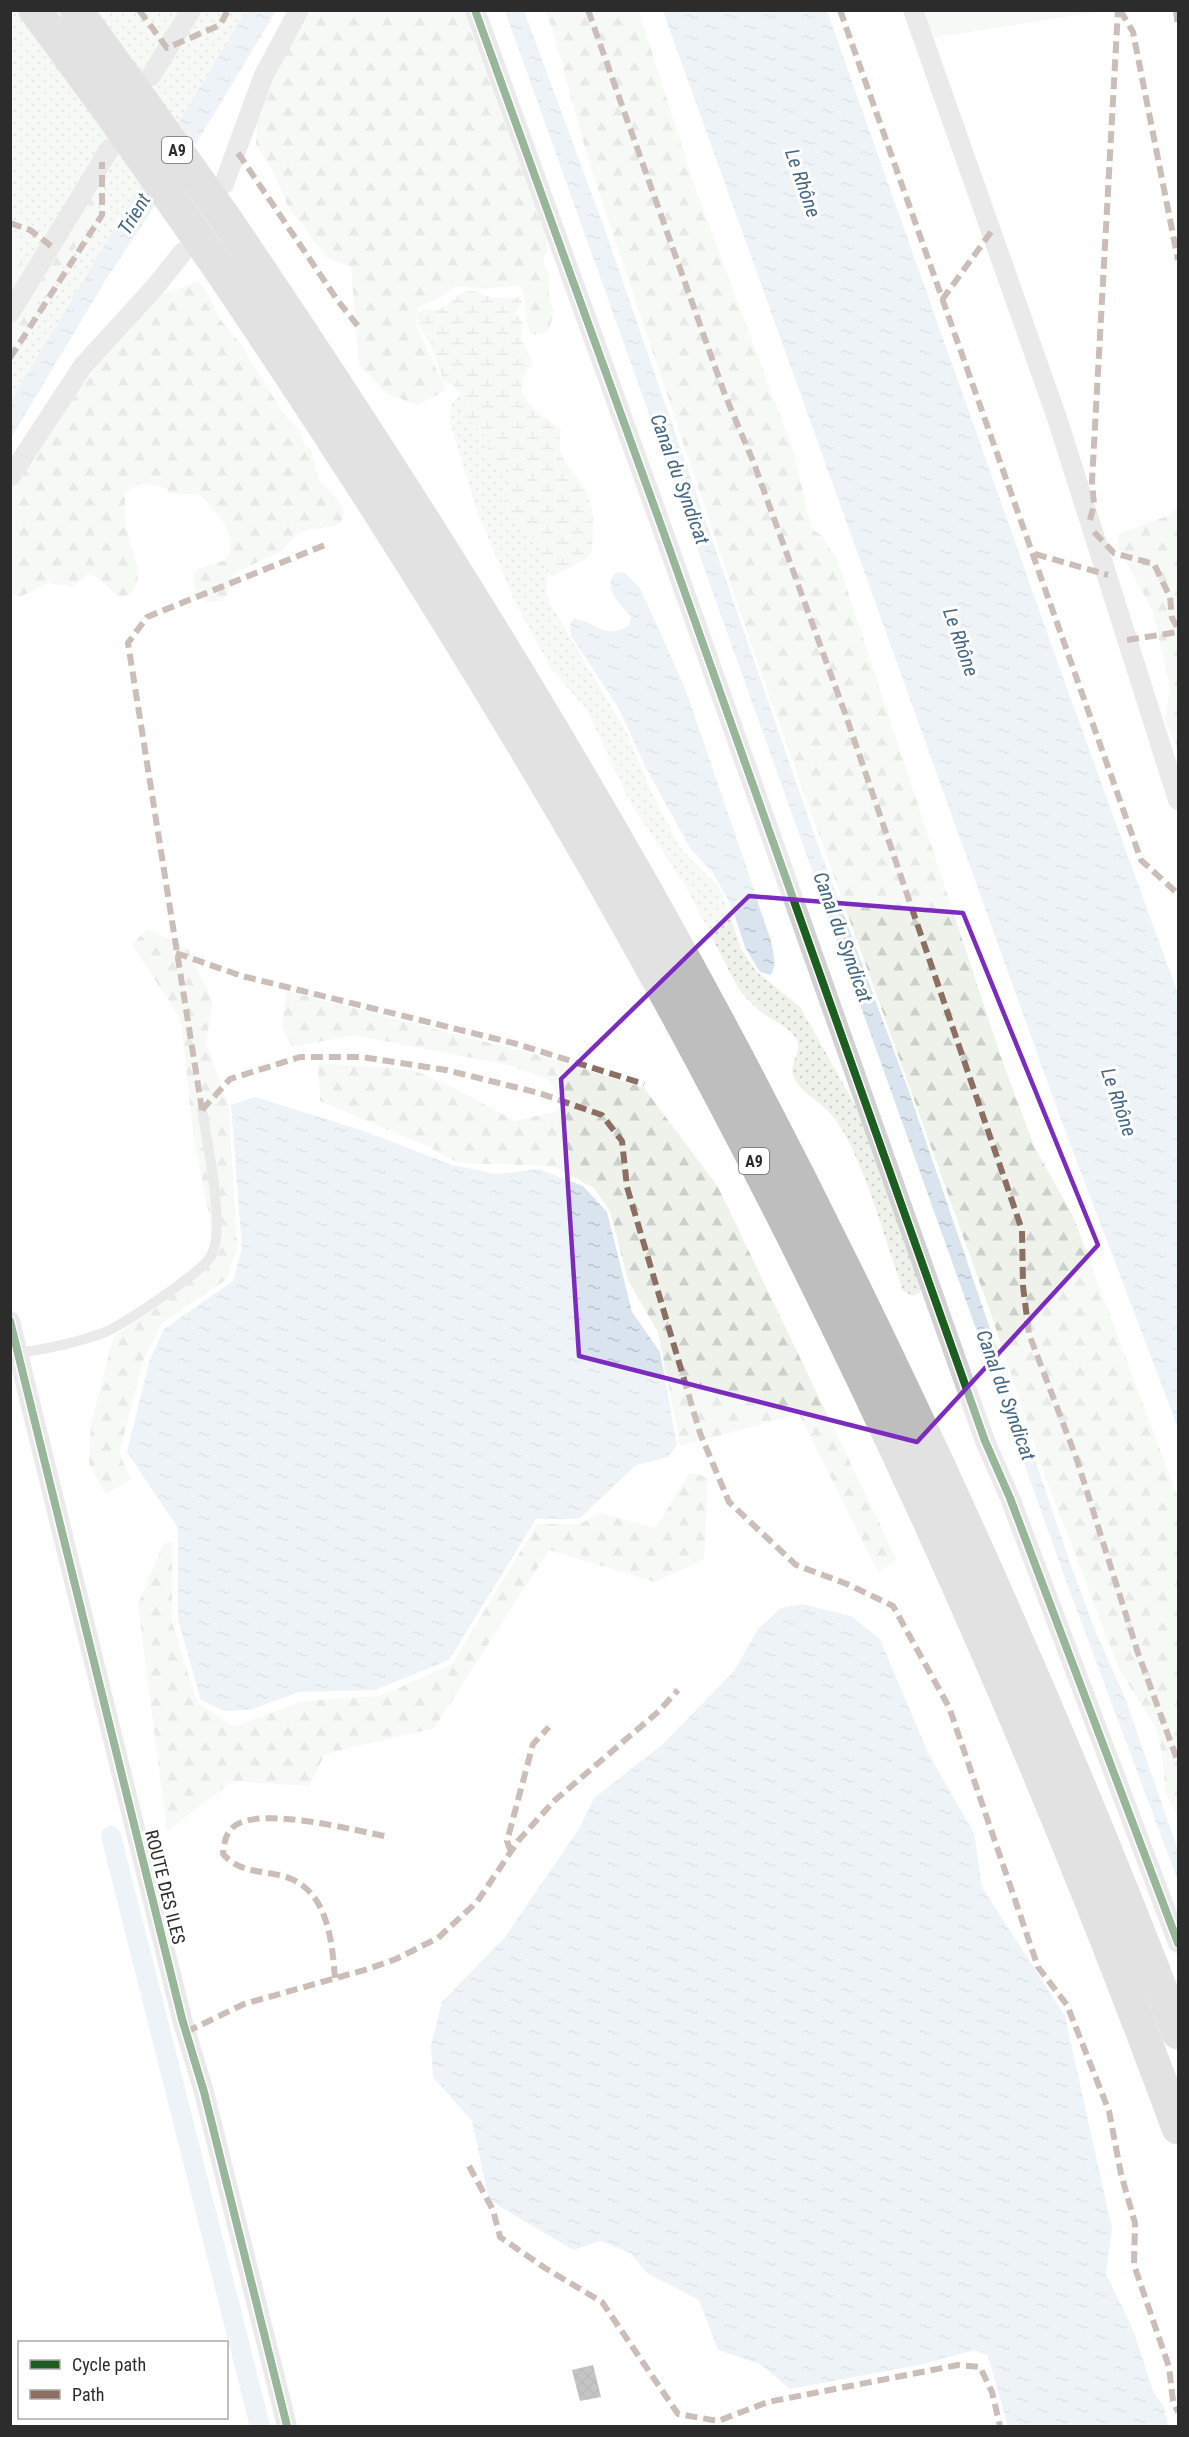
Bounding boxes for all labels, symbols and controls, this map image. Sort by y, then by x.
road number: A9 [162,137,192,163]
water label: Le Rhône [780,146,826,220]
water label: Trient [112,189,156,239]
water label: Canal du Syndicat [645,410,715,548]
water label: Le Rhône [938,605,984,679]
water label: Canal du Syndicat [808,868,878,1006]
water label: Le Rhône [1096,1065,1142,1139]
road number: A9 [739,1148,769,1174]
water label: Canal du Syndicat [971,1326,1041,1464]
street label: ROUTE DES ILES [141,1828,190,1946]
legend [18,2341,228,2419]
text: Cycle path [72,2354,146,2375]
text: Path [72,2384,105,2405]

